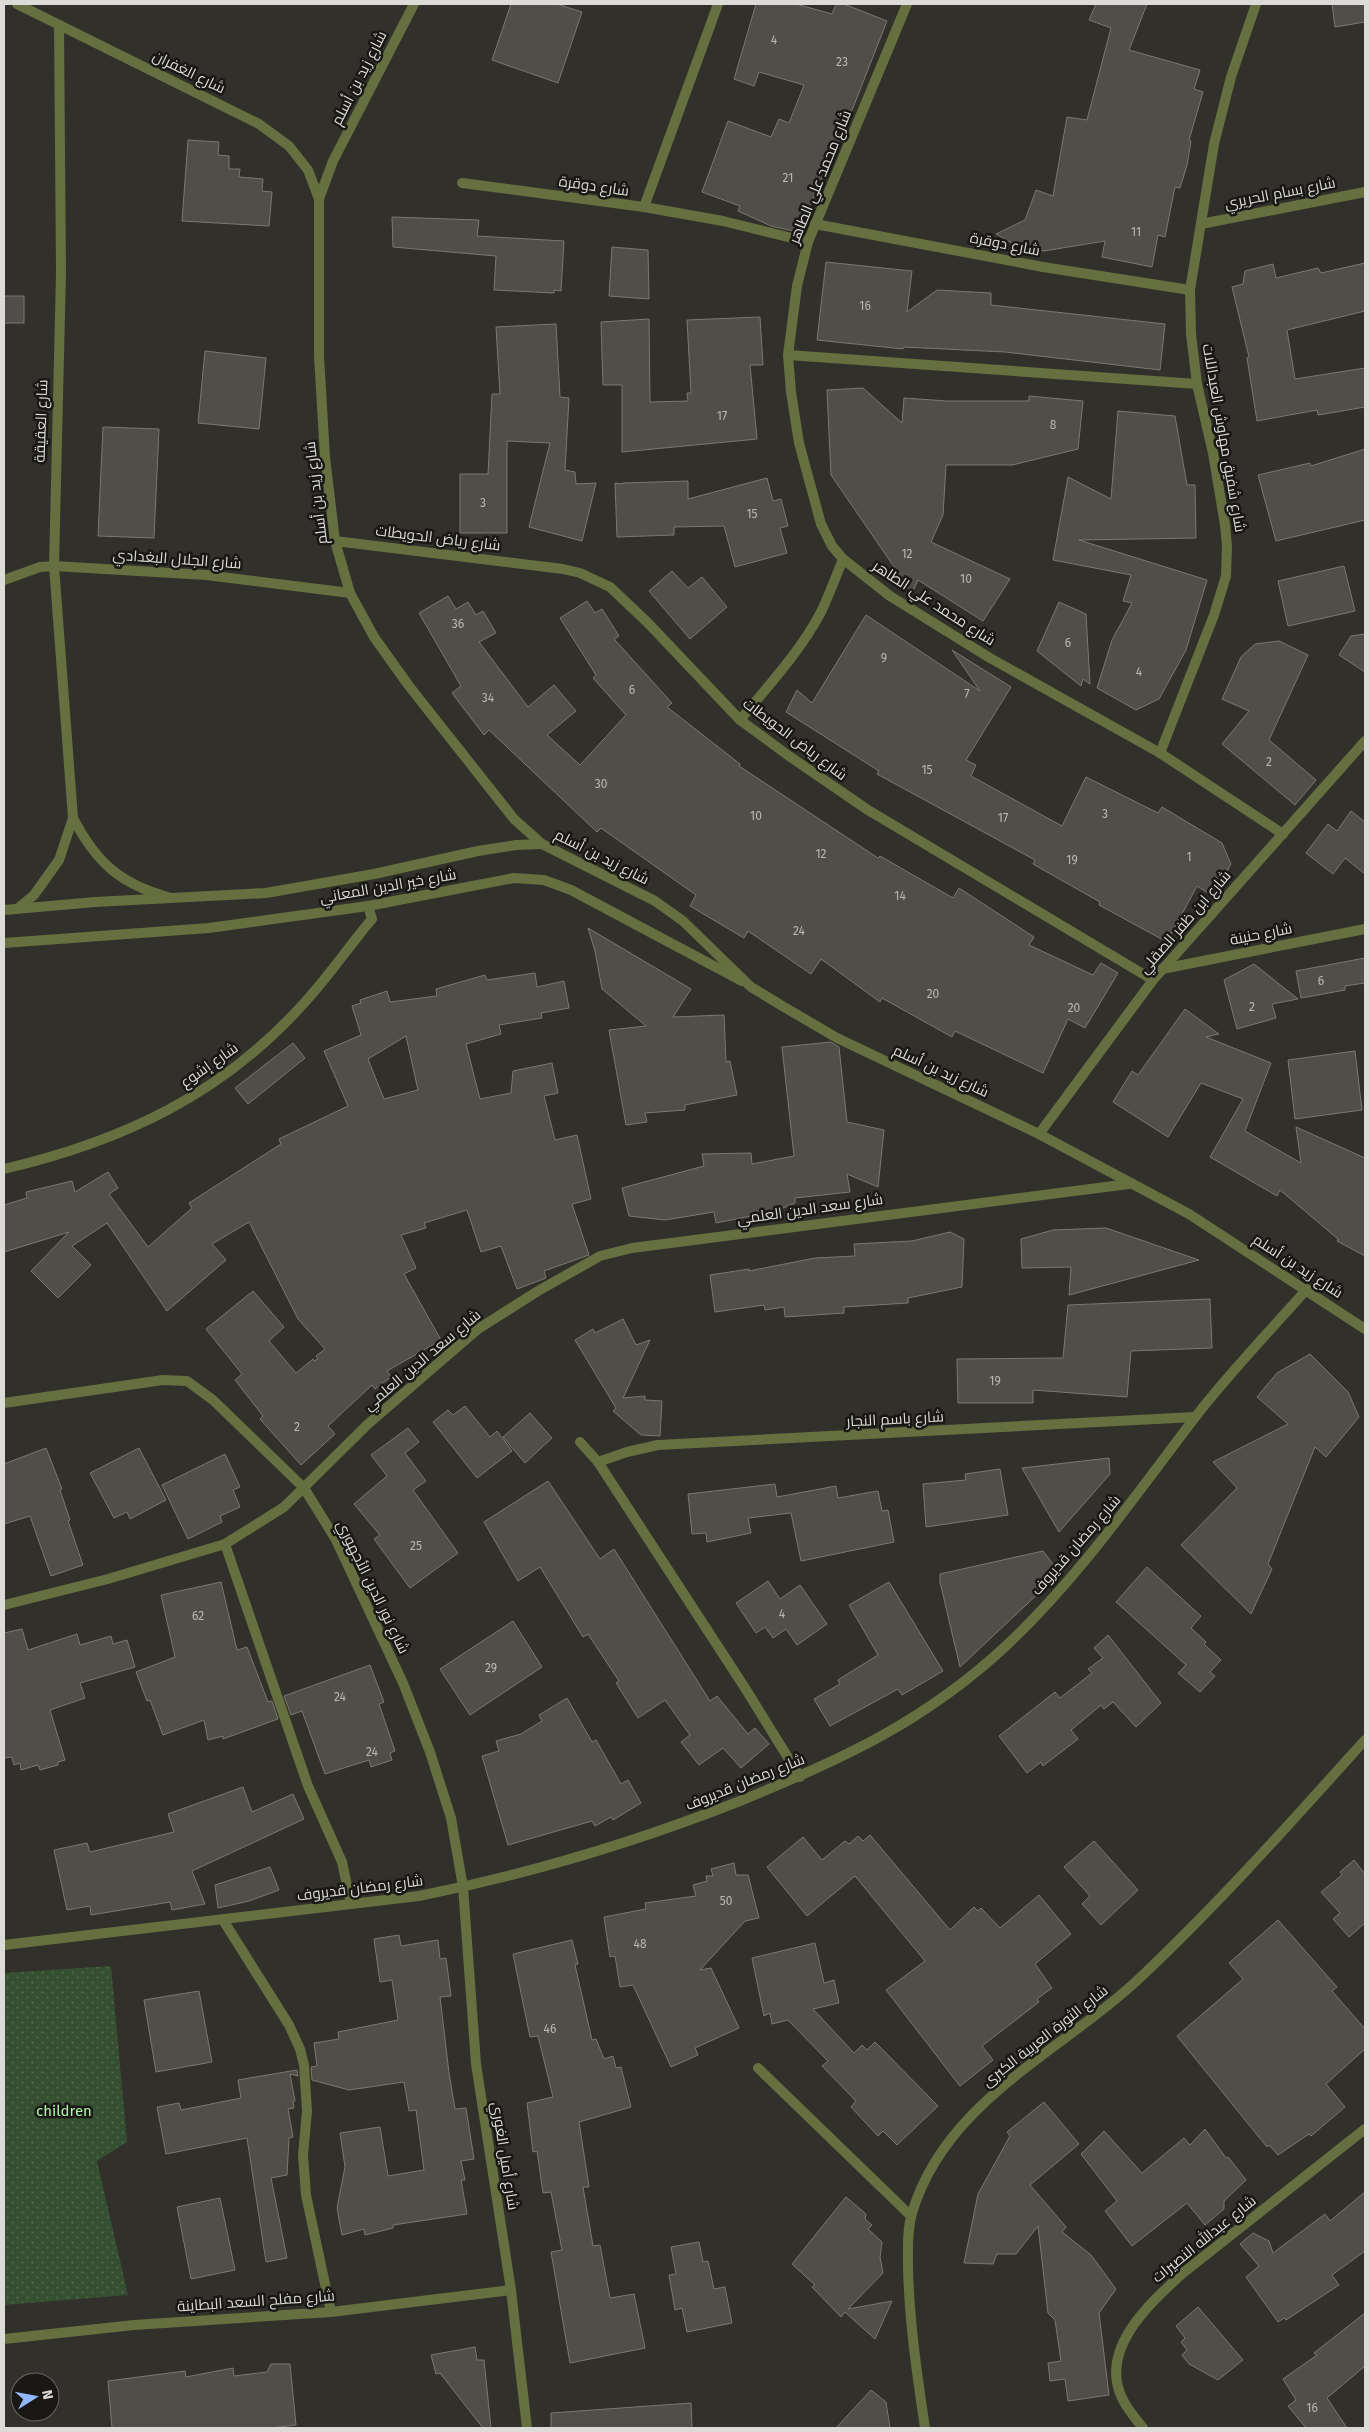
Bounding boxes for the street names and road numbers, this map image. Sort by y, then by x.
street label: شارع زيد بن أسلم [327,27,392,129]
street label: شارع الغفران [149,47,228,99]
street label: شارع محمد علي الطاهر [785,107,858,249]
street label: شارع دوقرة [557,172,630,202]
street label: شارع بسام الحريري [1223,173,1338,216]
street label: شارع دوقرة [968,228,1041,262]
street label: شارع شفيق مهاوش العبداللات [1197,342,1249,534]
street label: شارع العقيقة [31,379,53,463]
street label: شارع زيد بن أسلم [300,440,333,546]
street label: شارع رياض الحويطات [374,521,502,557]
street label: شارع الجلال البغدادي [112,546,242,575]
street label: شارع محمد علي الطاهر [867,556,999,652]
street label: شارع رياض الحويطات [738,694,851,786]
street label: شارع زيد بن أسلم [551,825,653,890]
street label: شارع خير الدين المعاني [318,865,458,910]
street label: شارع ابن ظفر الصقلي [1135,867,1237,979]
street label: شارع حنينة [1228,919,1294,951]
street label: شارع إشوع [177,1039,243,1093]
street label: شارع زيد بن أسلم [889,1040,992,1103]
street label: شارع سعد الدين العلمي [736,1190,885,1231]
street label: شارع زيد بن أسلم [1249,1229,1347,1303]
street label: شارع سعد الدين العلمي [360,1306,486,1417]
street label: شارع باسم النجار [845,1407,944,1433]
street label: شارع رمضان قديروف [1028,1491,1126,1600]
street label: شارع نور الدين الأجهوري [330,1517,413,1658]
street label: شارع رمضان قديروف [683,1750,808,1816]
street label: شارع رمضان قديروف [296,1871,424,1907]
street label: شارع الثورة العربية الكبرى [979,1981,1113,2092]
street label: شارع أميل الغوري [485,2100,523,2212]
street label: شارع عبدالله النصيرات [1148,2191,1261,2288]
street label: شارع مفلح السعد البطاينة [176,2287,336,2317]

